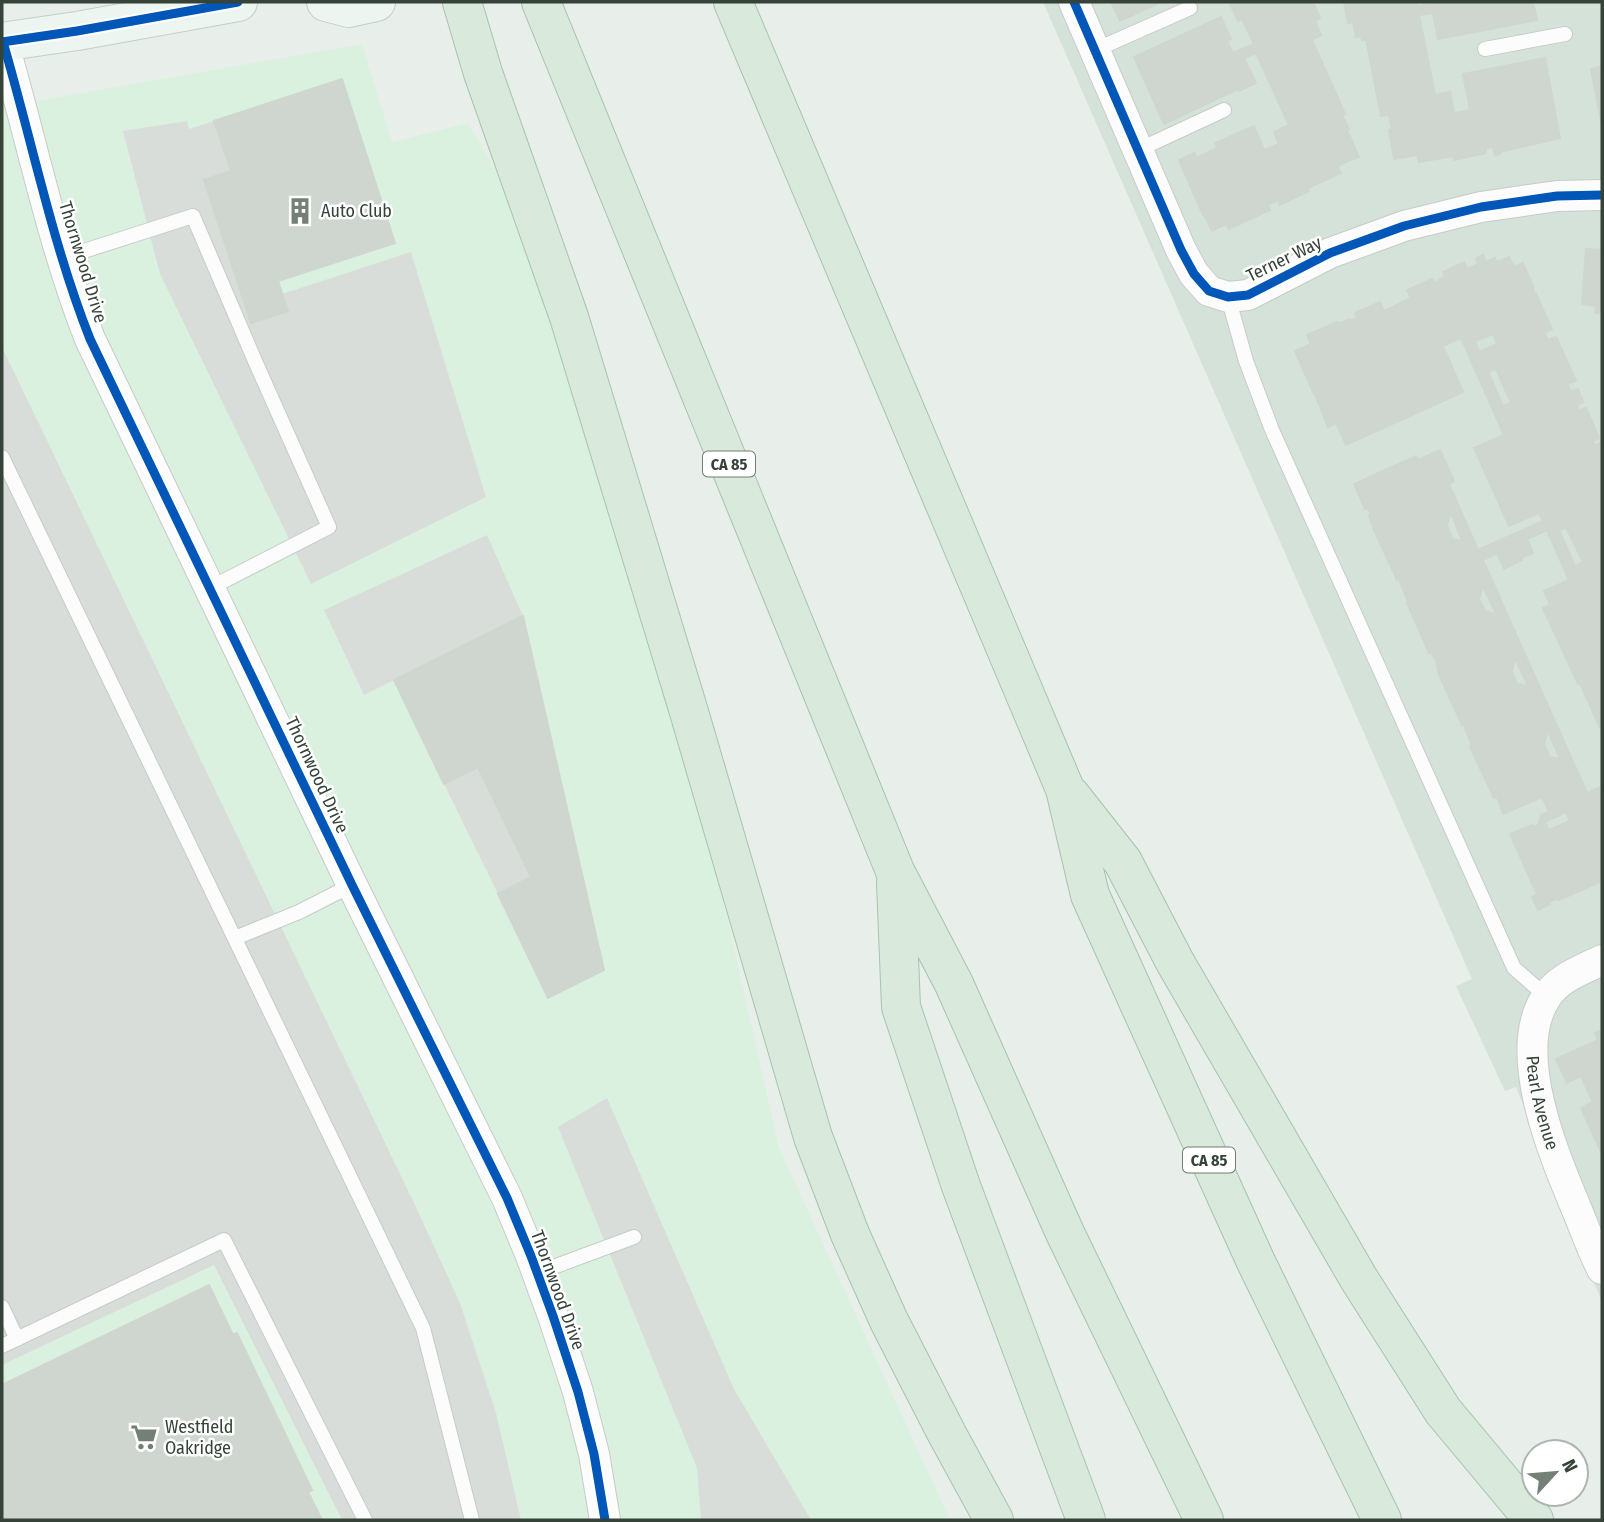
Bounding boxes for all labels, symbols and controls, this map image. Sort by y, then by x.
building icon: Auto Club [285,196,315,226]
street label: Thornwood Drive [54,199,112,325]
place label: Auto Club [321,200,392,222]
street label: Terner Way [1243,231,1325,287]
road number: CA 85 [703,452,755,477]
street label: Thornwood Drive [280,713,354,837]
street label: Pearl Avenue [1521,1055,1563,1153]
road number: CA 85 [1183,1148,1235,1172]
street label: Thornwood Drive [526,1227,590,1353]
place label: Westfield Oakridge [165,1416,233,1459]
supermarket icon: Westfield Oakridge [129,1422,159,1452]
north arrow [1520,1438,1590,1508]
text: N [1557,1456,1583,1476]

